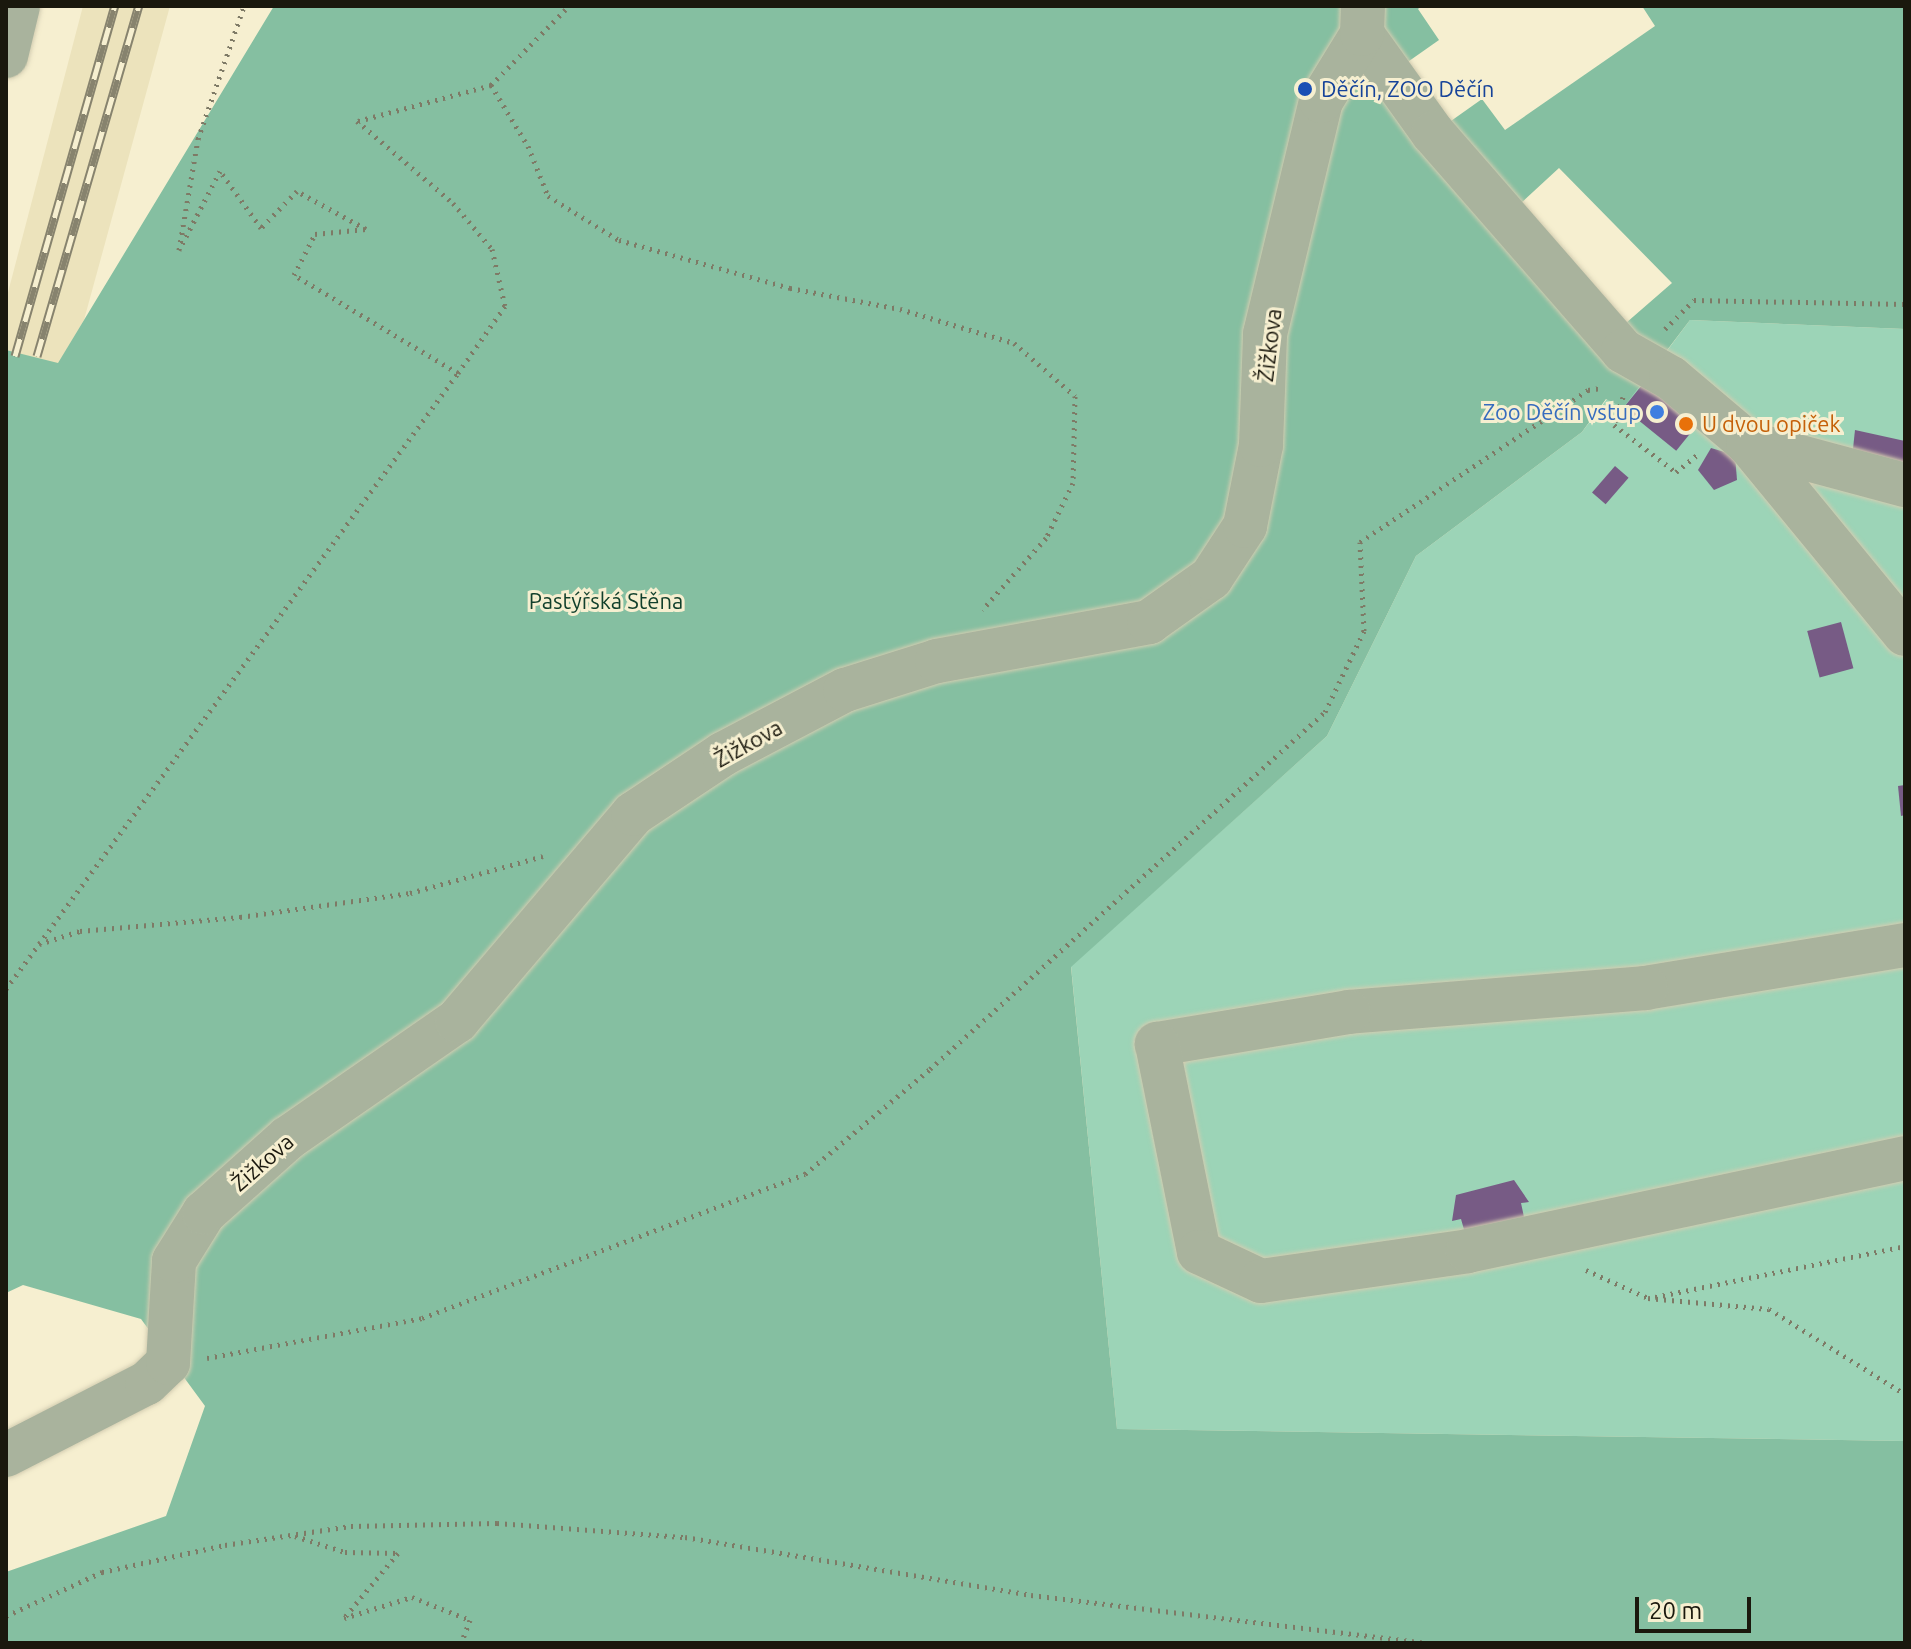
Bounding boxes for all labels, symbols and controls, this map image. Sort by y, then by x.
place label: Děčín, ZOO Děčín [1321,76,1494,102]
marker: Děčín, ZOO Děčín [1296,80,1314,98]
street label: Žižkova [1251,307,1287,383]
place label: Zoo Děčín vstup [1483,399,1641,425]
marker: Zoo Děčín vstup [1648,403,1666,421]
place label: U dvou opiček [1702,411,1841,437]
marker: U dvou opiček [1677,415,1695,433]
park label: Pastýřská Stěna [529,588,683,614]
street label: Žižkova [709,714,787,772]
street label: Žižkova [226,1128,298,1196]
scale bar [1639,1581,1755,1631]
text: 20 m [1649,1597,1702,1624]

